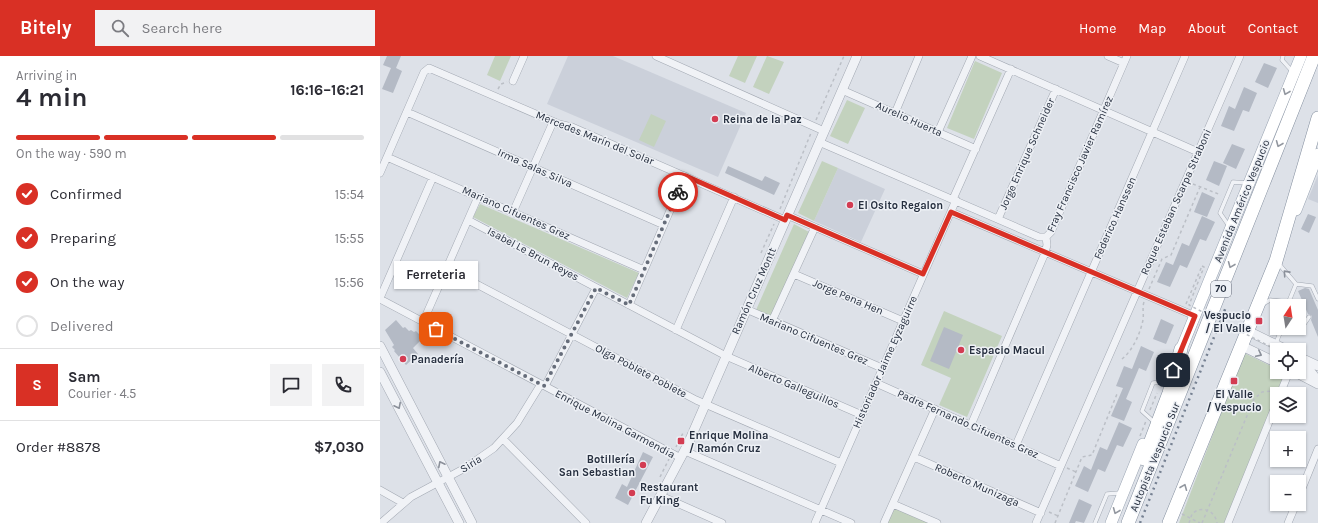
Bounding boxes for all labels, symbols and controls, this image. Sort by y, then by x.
search box [95,10,375,46]
text: Bitely [20,17,71,39]
icon: search [109,17,131,39]
text: Search here [141,19,222,37]
text: Home [1079,20,1116,37]
text: Map [1138,20,1166,37]
text: About [1188,20,1226,37]
text: Contact [1248,20,1298,37]
text: Arriving in [16,68,77,83]
text: 16:16–16:21 [290,81,364,99]
text: 4 min [16,82,87,113]
one-way arrow [1283,89,1291,96]
street label: Fray Francisco Javier Ramírez [1044,94,1116,234]
street label: Jorge Enrique Schneider [996,96,1058,212]
street label: Aurelio Huerta [874,99,944,139]
street label: Mercedes Marín del Solar [534,108,656,168]
place label: Reina de la Paz [723,113,802,126]
marker: Reina de la Paz [710,114,720,124]
street label: Roque Esteban Scarpa Straboni [1138,127,1214,277]
street label: Avenida Américo Vespucio [1211,138,1273,264]
one-way arrow [1276,140,1284,148]
text: On the way · 590 m [16,146,127,161]
street label: Irma Salas Silva [495,146,575,190]
courier [658,172,698,212]
street label: Federico Hanssen [1091,175,1139,261]
icon: bike [667,181,689,203]
icon: check [16,183,38,205]
street label: Mariano Cifuentes Grez [460,183,572,243]
text: Confirmed [50,185,122,203]
text: 15:54 [335,187,364,202]
place label: El Osito Regalon [858,199,943,212]
marker: El Osito Regalon [845,200,855,210]
street label: Isabel Le Brun Reyes [485,224,581,284]
icon: check [16,227,38,249]
text: Preparing [50,229,116,247]
text: 15:55 [335,231,364,246]
street label: Ramón Cruz Montt [729,246,779,336]
callout: Ferreteria [394,261,478,289]
one-way arrow [1227,261,1235,268]
text: Ferreteria [406,267,466,282]
one-way arrow [1284,270,1291,277]
icon: check [16,271,38,293]
text: On the way [50,273,124,291]
text: 15:56 [335,275,364,290]
street label: Jorge Pena Hen [811,276,885,318]
road number: 70 [1211,281,1231,297]
street label: Historiador Jaime Eyzaguirre [850,293,920,430]
north arrow [1270,299,1306,335]
map controls [1270,299,1306,511]
place label: Vespucio / El Valle [1204,309,1251,335]
street label: Mariano Cifuentes Grez [758,310,870,368]
pin [419,312,453,346]
marker: Vespucio / El Valle [1254,316,1264,326]
text: Delivered [50,317,114,335]
icon: bag [425,318,447,340]
street label: Olga Poblete Poblete [593,341,689,401]
button: locate [1270,343,1306,379]
place label: Espacio Macul [969,344,1045,357]
marker: Espacio Macul [956,345,966,355]
one-way arrow [1255,350,1263,357]
place label: Panadería [411,353,464,366]
pin [1156,353,1190,387]
marker: Panadería [398,354,408,364]
icon: home [1162,359,1184,381]
street label: Alberto Galleguillos [747,361,842,411]
button: chat [270,364,312,406]
button: phone [322,364,364,406]
text: Sam [68,368,101,386]
text: S [32,376,42,394]
marker: El Valle / Vespucio [1229,376,1239,386]
text: Courier · 4.5 [68,386,136,401]
street label: Enrique Molina Garmendia [553,387,677,461]
street label: Padre Fernando Cifuentes Grez [895,387,1041,461]
button: layers [1270,387,1306,423]
place label: El Valle / Vespucio [1206,388,1262,414]
street label: Autopista Vespucio Sur [1127,400,1183,514]
one-way arrow [393,402,401,410]
place label: Enrique Molina / Ramón Cruz [689,429,769,455]
button: + [1270,431,1306,467]
marker: Enrique Molina / Ramón Cruz [676,436,686,446]
text: Order #8878 [16,438,101,456]
text: $7,030 [314,438,364,456]
street label: Siria [458,452,484,476]
place label: Botillería San Sebastian [559,453,635,479]
one-way arrow [438,460,446,468]
marker: Botillería San Sebastian [638,460,648,470]
street label: Roberto Munizaga [933,461,1021,509]
button: − [1270,475,1306,511]
place label: Restaurant Fu King [640,481,699,507]
one-way arrow [1179,483,1187,490]
marker: Restaurant Fu King [627,488,637,498]
one-way arrow [1113,506,1121,514]

